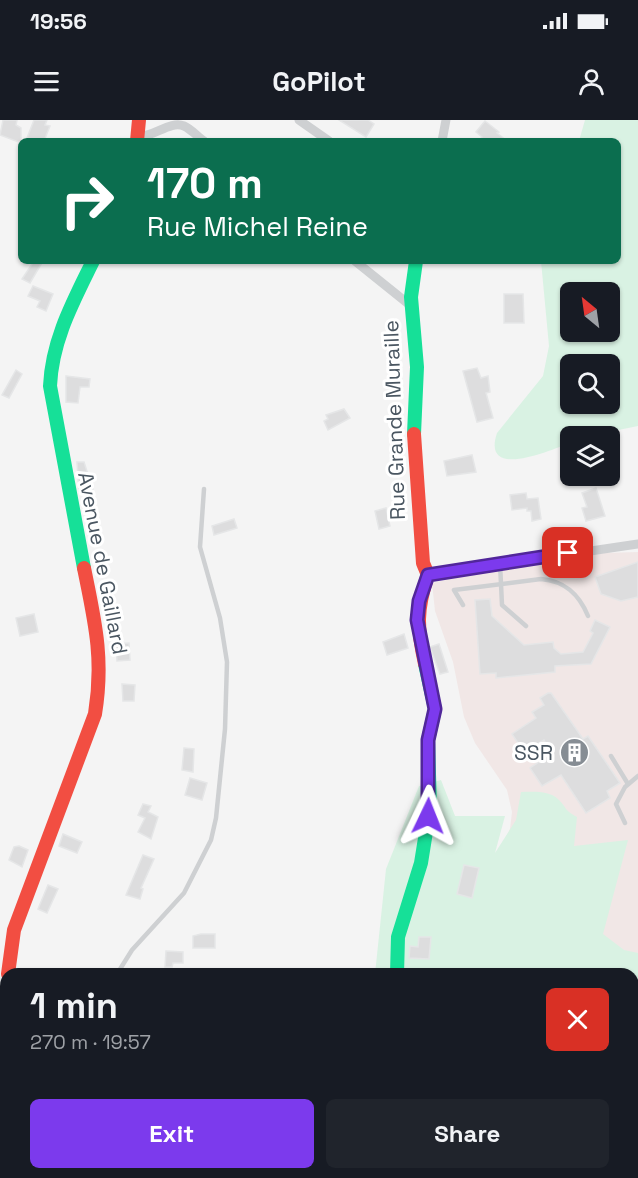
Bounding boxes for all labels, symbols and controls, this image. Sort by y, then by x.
text: 19:56 [30,7,87,35]
text: GoPilot [272,64,366,99]
icon: menu [30,65,63,98]
icon: person [575,65,608,98]
text: 170 m [147,157,263,210]
icon: right [48,162,126,240]
text: Rue Michel Reine [147,209,368,244]
north arrow [560,282,620,342]
map controls [560,282,620,486]
street label: Rue Grande Muraille [377,319,411,521]
button: search [560,354,620,414]
button: layers [560,426,620,486]
street label: Avenue de Gaillard [72,469,134,657]
pin [542,527,593,578]
icon: arrive [551,536,584,569]
building icon: SSR [558,736,590,768]
place label: SSR [514,739,553,766]
position arrow [396,784,460,848]
text: 1 min [30,983,118,1029]
button: close [546,988,609,1051]
text: 270 m · 19:57 [30,1029,151,1055]
button: Exit [30,1099,314,1168]
button: Share [326,1099,609,1168]

